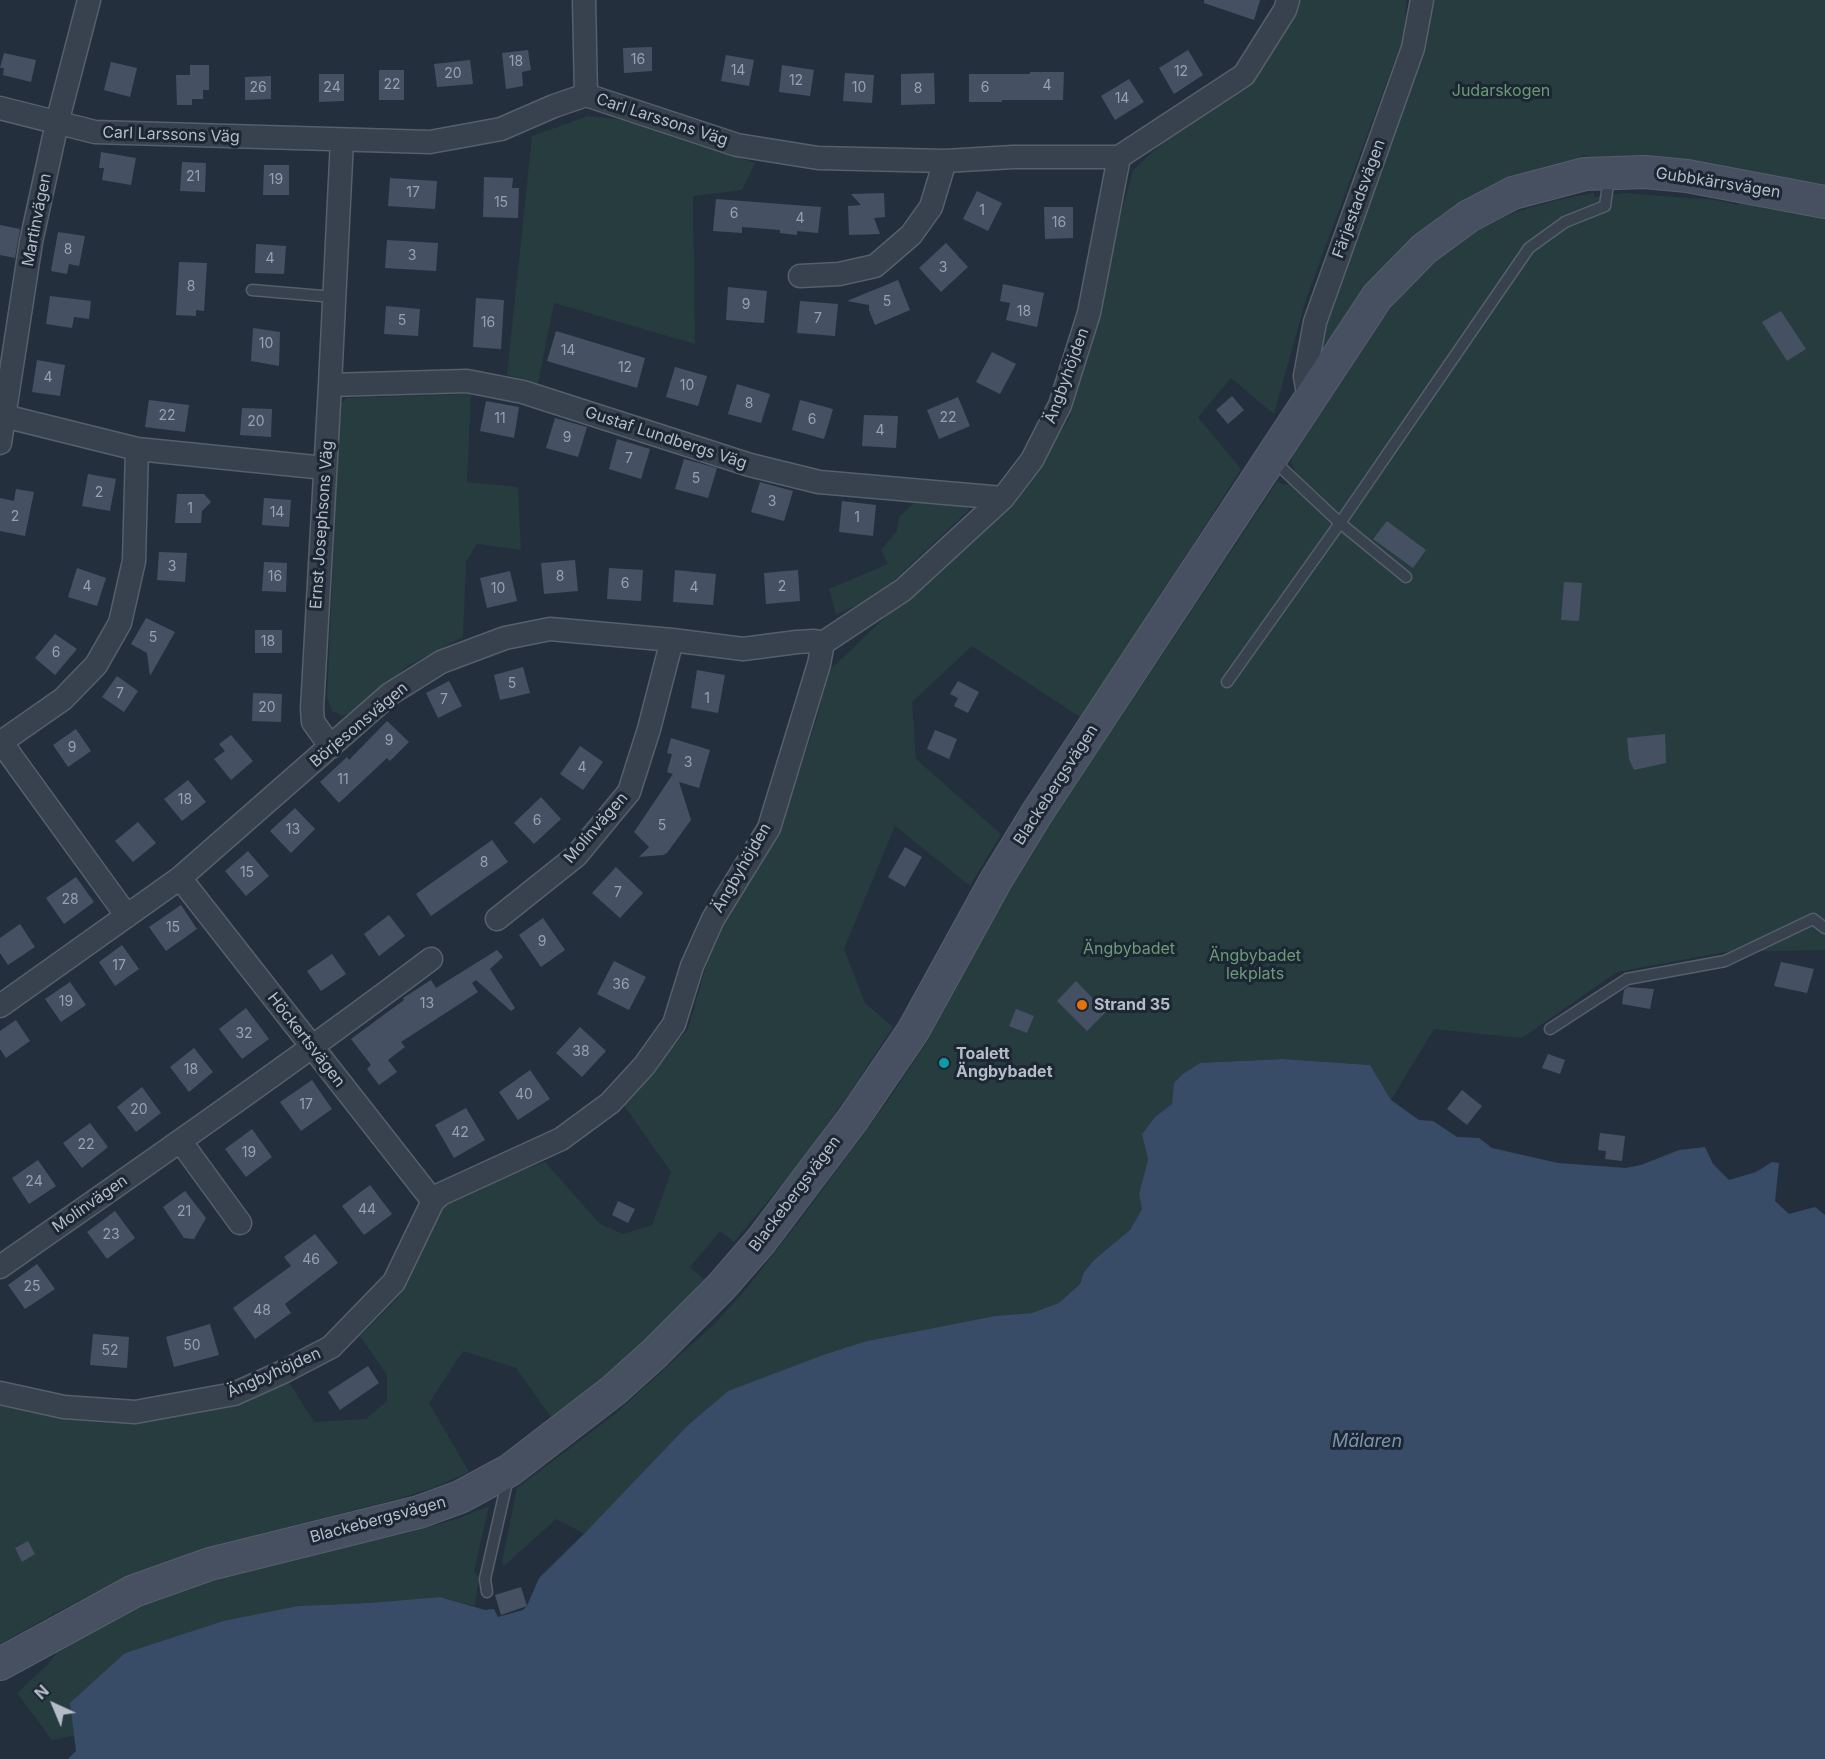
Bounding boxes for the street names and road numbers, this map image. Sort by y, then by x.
street label: Carl Larssons Väg [594,90,730,150]
street label: Carl Larssons Väg [102,123,240,147]
street label: Färjestadsvägen [1329,137,1389,261]
street label: Gubbkärrsvägen [1654,164,1782,202]
street label: Martinvägen [19,172,55,268]
street label: Ängbyhöjden [1041,326,1093,426]
street label: Gustaf Lundbergs Väg [583,403,749,473]
street label: Ernst Josephsons Väg [307,440,337,610]
street label: Börjesonsvägen [306,678,412,772]
street label: Blackebergsvägen [1010,721,1102,849]
street label: Molinvägen [560,789,632,867]
street label: Ängbyhöjden [709,820,775,916]
street label: Höckertsvägen [263,989,349,1091]
street label: Blackebergsvägen [745,1132,845,1256]
street label: Molinvägen [49,1171,131,1237]
street label: Ängbyhöjden [224,1344,324,1402]
street label: Blackebergsvägen [308,1493,448,1547]

